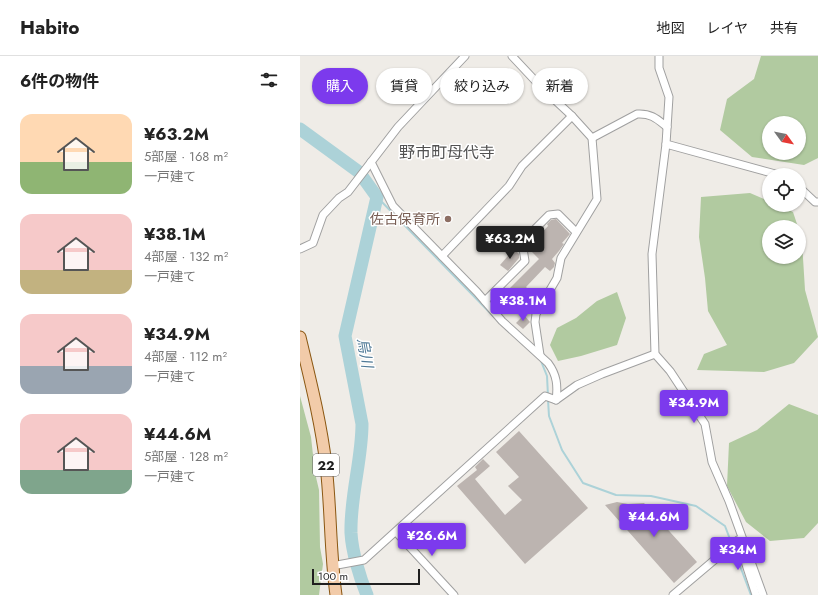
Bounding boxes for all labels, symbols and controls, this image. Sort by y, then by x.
text: Habito [20,14,79,41]
text: 地図 [656,18,684,38]
text: レイヤ [706,18,748,38]
text: 共有 [770,18,798,38]
chip: 購入 [312,68,368,104]
chip: 賃貸 [376,68,432,104]
chip: 絞り込み [440,68,524,104]
chip: 新着 [532,68,588,104]
text: 6件の物件 [20,69,99,93]
icon: filters [258,69,280,91]
north arrow [762,116,806,160]
map controls [762,116,806,264]
text: ¥63.2M [144,122,209,146]
icon: home [52,130,100,178]
district label: 野市町母代寺 [399,141,495,164]
text: 5部屋 · 168 m² [144,147,228,166]
text: 一戸建て [144,167,196,186]
button: locate [762,168,806,212]
place label: 佐古保育所 [370,209,440,229]
marker: 佐古保育所 [443,214,453,224]
button: layers [762,220,806,264]
text: ¥38.1M [144,222,206,246]
pin: ¥63.2M [477,226,543,260]
text: ¥63.2M [485,229,535,248]
icon: home [52,230,100,278]
text: 4部屋 · 132 m² [144,247,228,266]
text: 一戸建て [144,267,196,286]
pin: ¥38.1M [490,288,556,322]
text: ¥38.1M [499,291,547,310]
text: ¥34.9M [144,322,210,346]
icon: home [52,330,100,378]
water label: 烏川 [352,336,379,372]
text: 4部屋 · 112 m² [144,347,227,366]
text: 一戸建て [144,367,196,386]
pin: ¥34.9M [661,390,727,424]
text: ¥34.9M [669,393,719,412]
text: ¥44.6M [144,422,211,446]
icon: home [52,430,100,478]
text: 5部屋 · 128 m² [144,447,228,466]
road number: 22 [313,454,339,476]
text: 一戸建て [144,467,196,486]
pin: ¥44.6M [621,504,687,538]
text: ¥44.6M [628,507,680,526]
pin: ¥26.6M [399,523,465,557]
text: ¥26.6M [407,526,457,545]
pin: ¥34M [714,537,762,571]
text: ¥34M [719,540,757,559]
scale bar [312,567,420,586]
text: 100 m [318,568,348,584]

